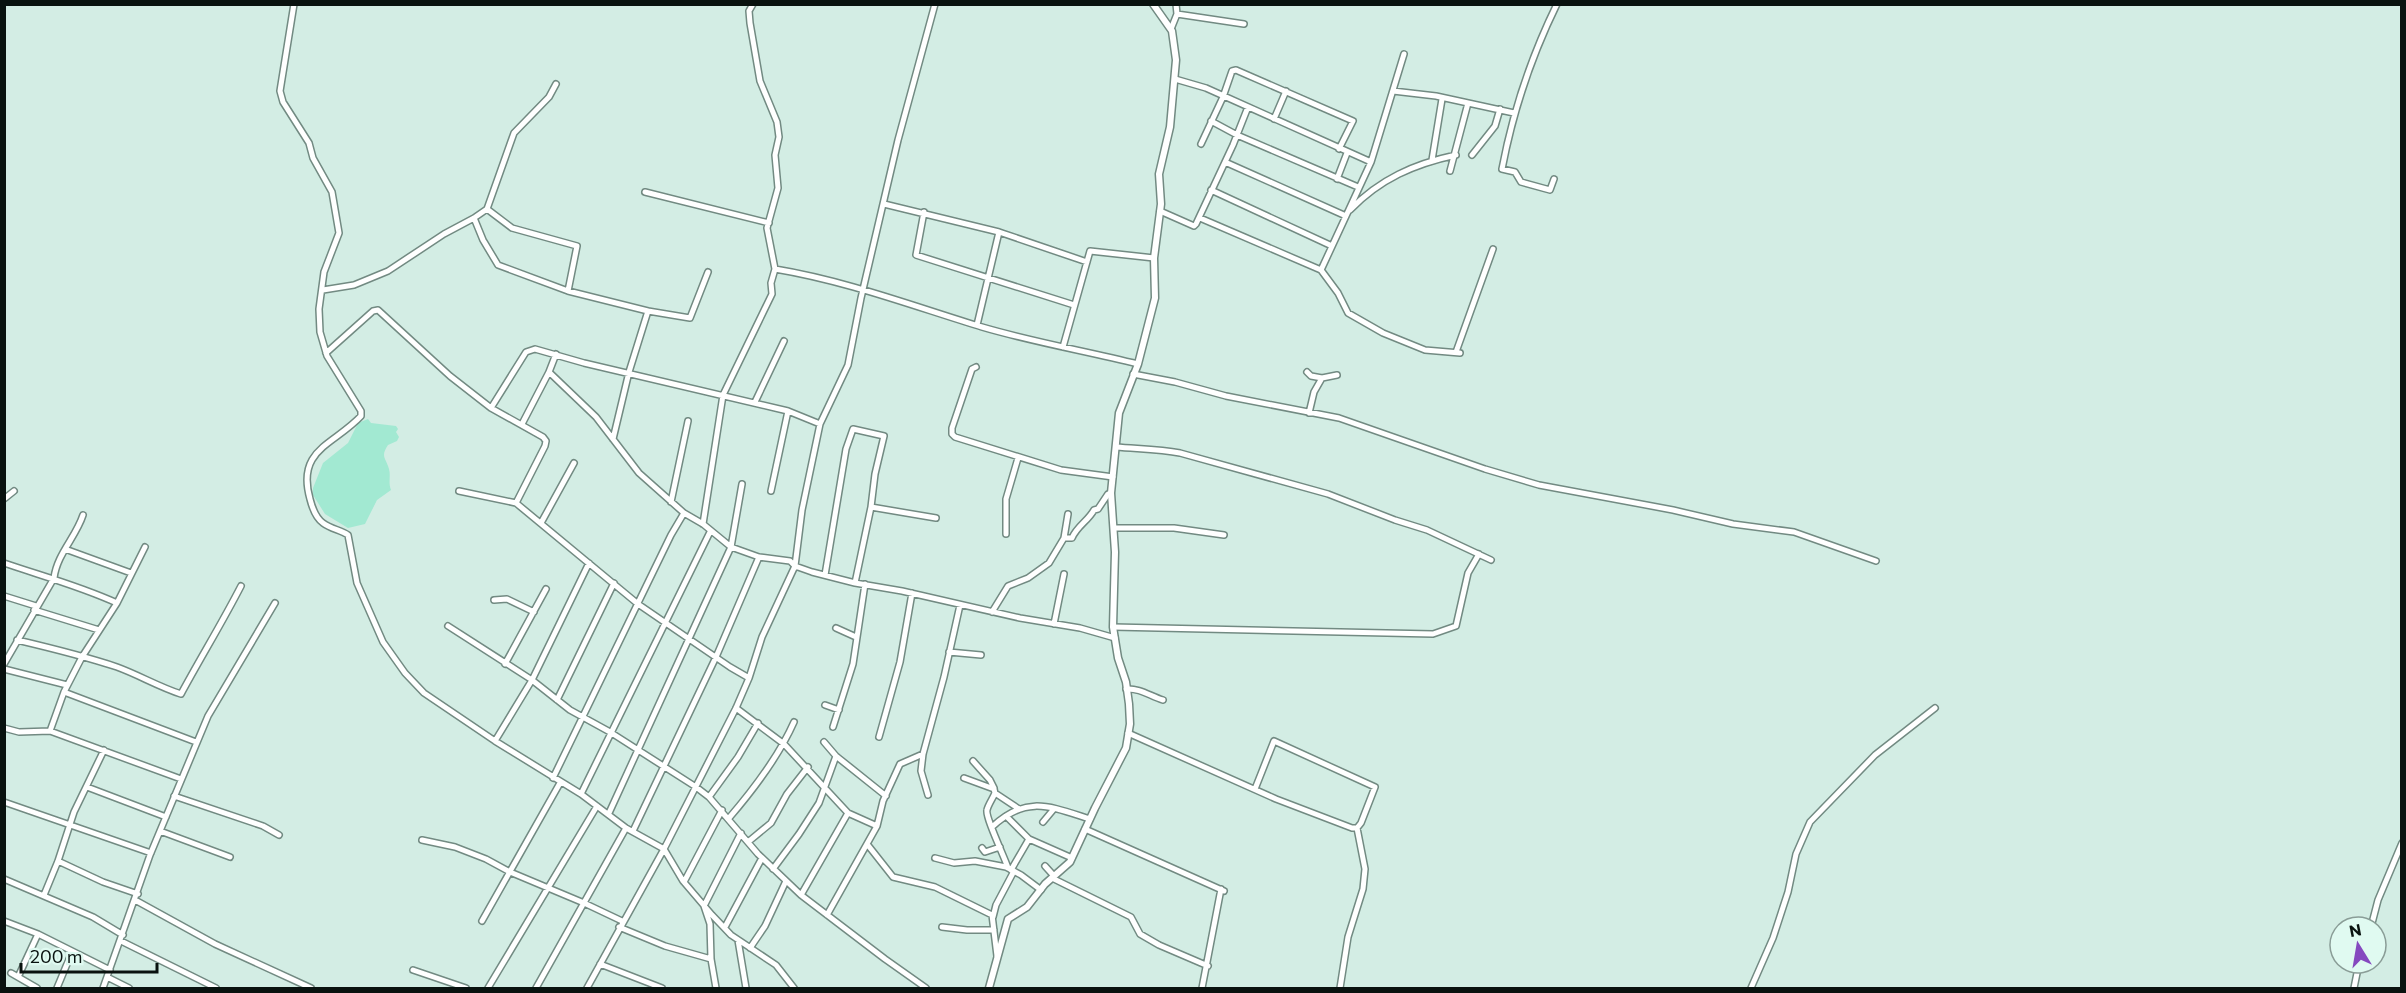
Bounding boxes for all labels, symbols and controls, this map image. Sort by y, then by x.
north arrow [2328,915,2388,975]
text: N [2347,919,2363,940]
scale bar [21,936,158,974]
text: 200 m [30,945,83,967]

